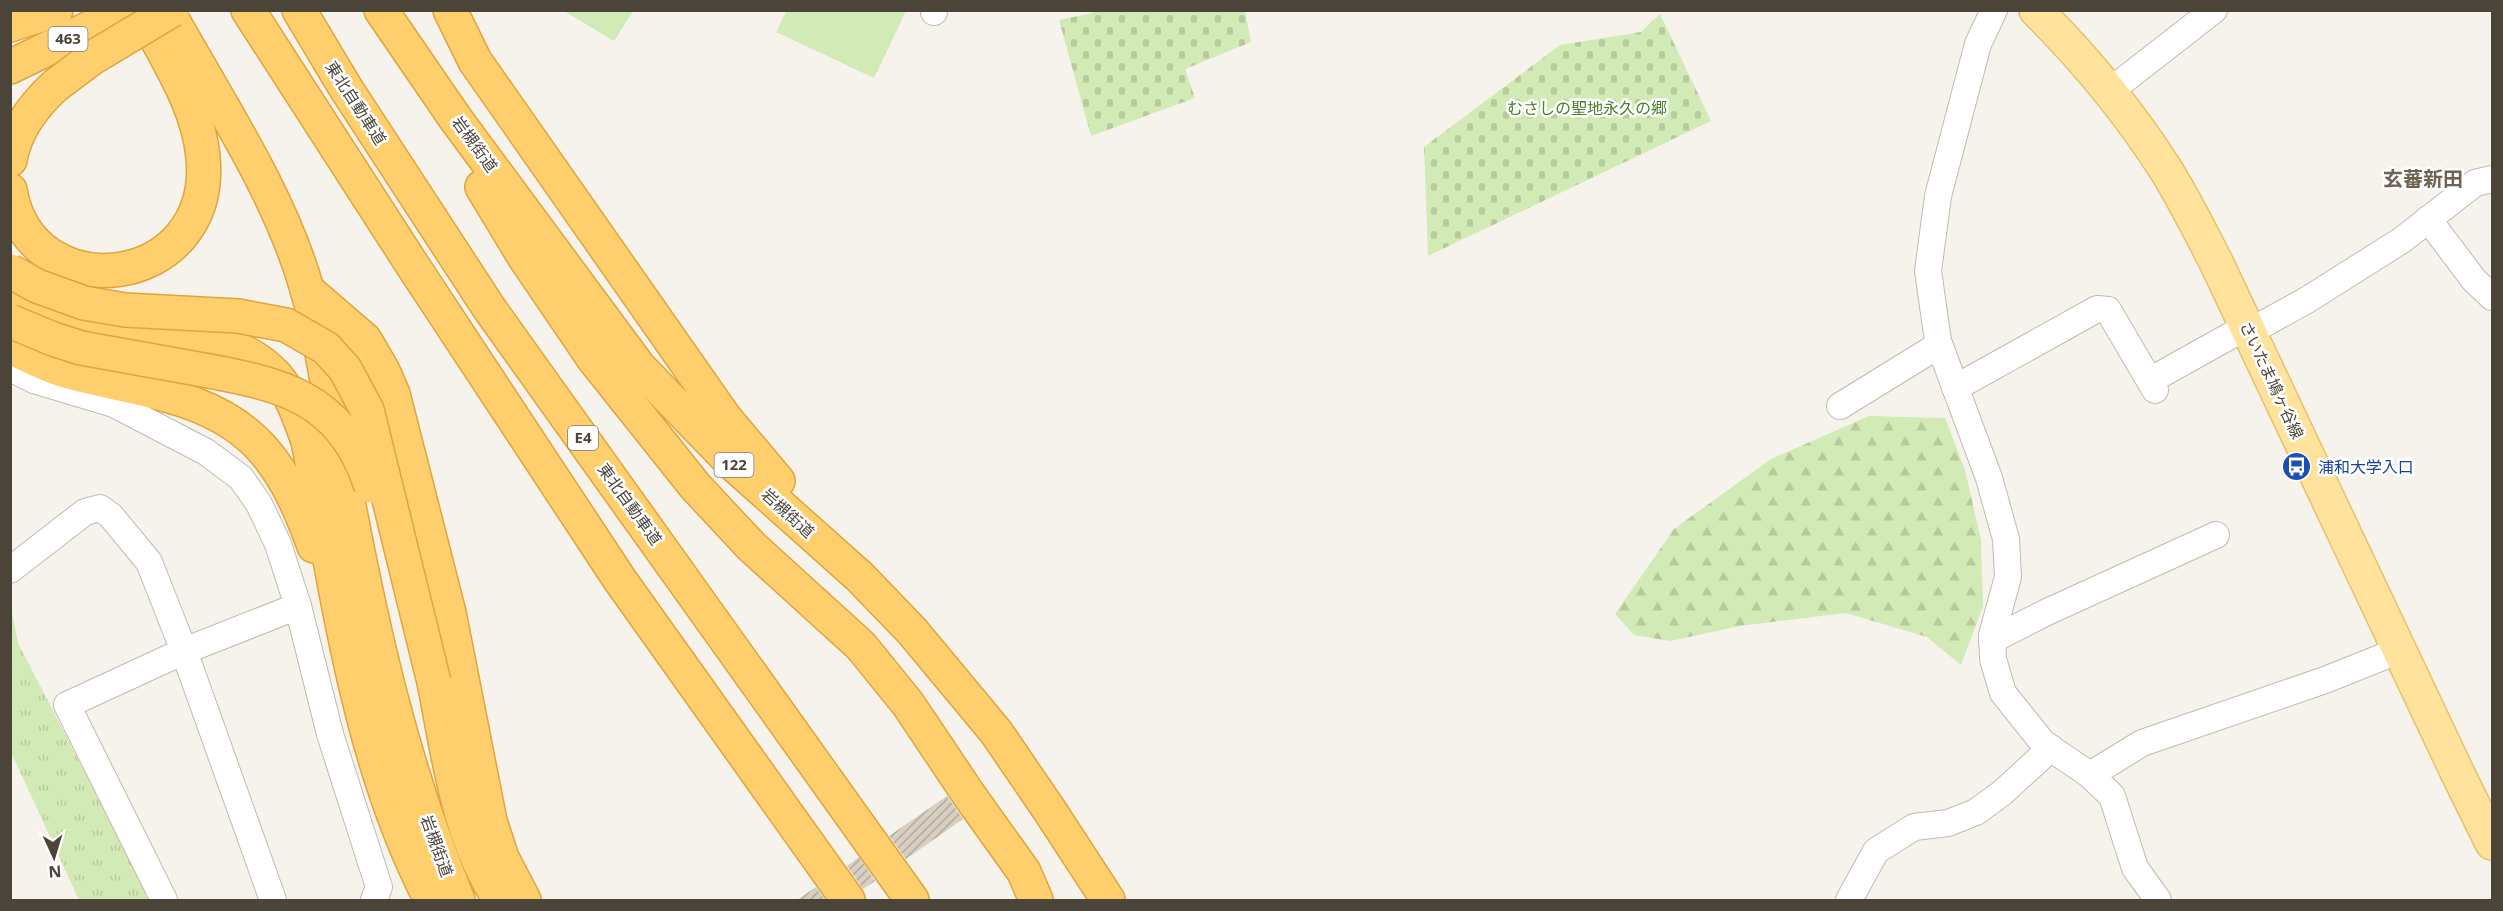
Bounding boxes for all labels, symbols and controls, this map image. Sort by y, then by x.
road number: 463 [48,27,88,51]
street label: 東北自動車道 [321,57,391,149]
park label: むさしの聖地永久の郷 [1507,97,1667,119]
street label: 岩槻街道 [447,112,503,176]
district label: 玄蕃新田 [2383,165,2463,192]
street label: さいたま鳩ヶ谷線 [2235,318,2309,442]
road number: E4 [568,426,598,450]
bus stop icon: 浦和大学入口 [2281,451,2313,483]
road number: 122 [714,453,754,477]
place label: 浦和大学入口 [2318,456,2414,478]
street label: 東北自動車道 [593,459,667,549]
street label: 岩槻街道 [757,483,819,543]
street label: 岩槻街道 [416,812,458,880]
north arrow [24,827,84,887]
text: N [48,861,62,883]

